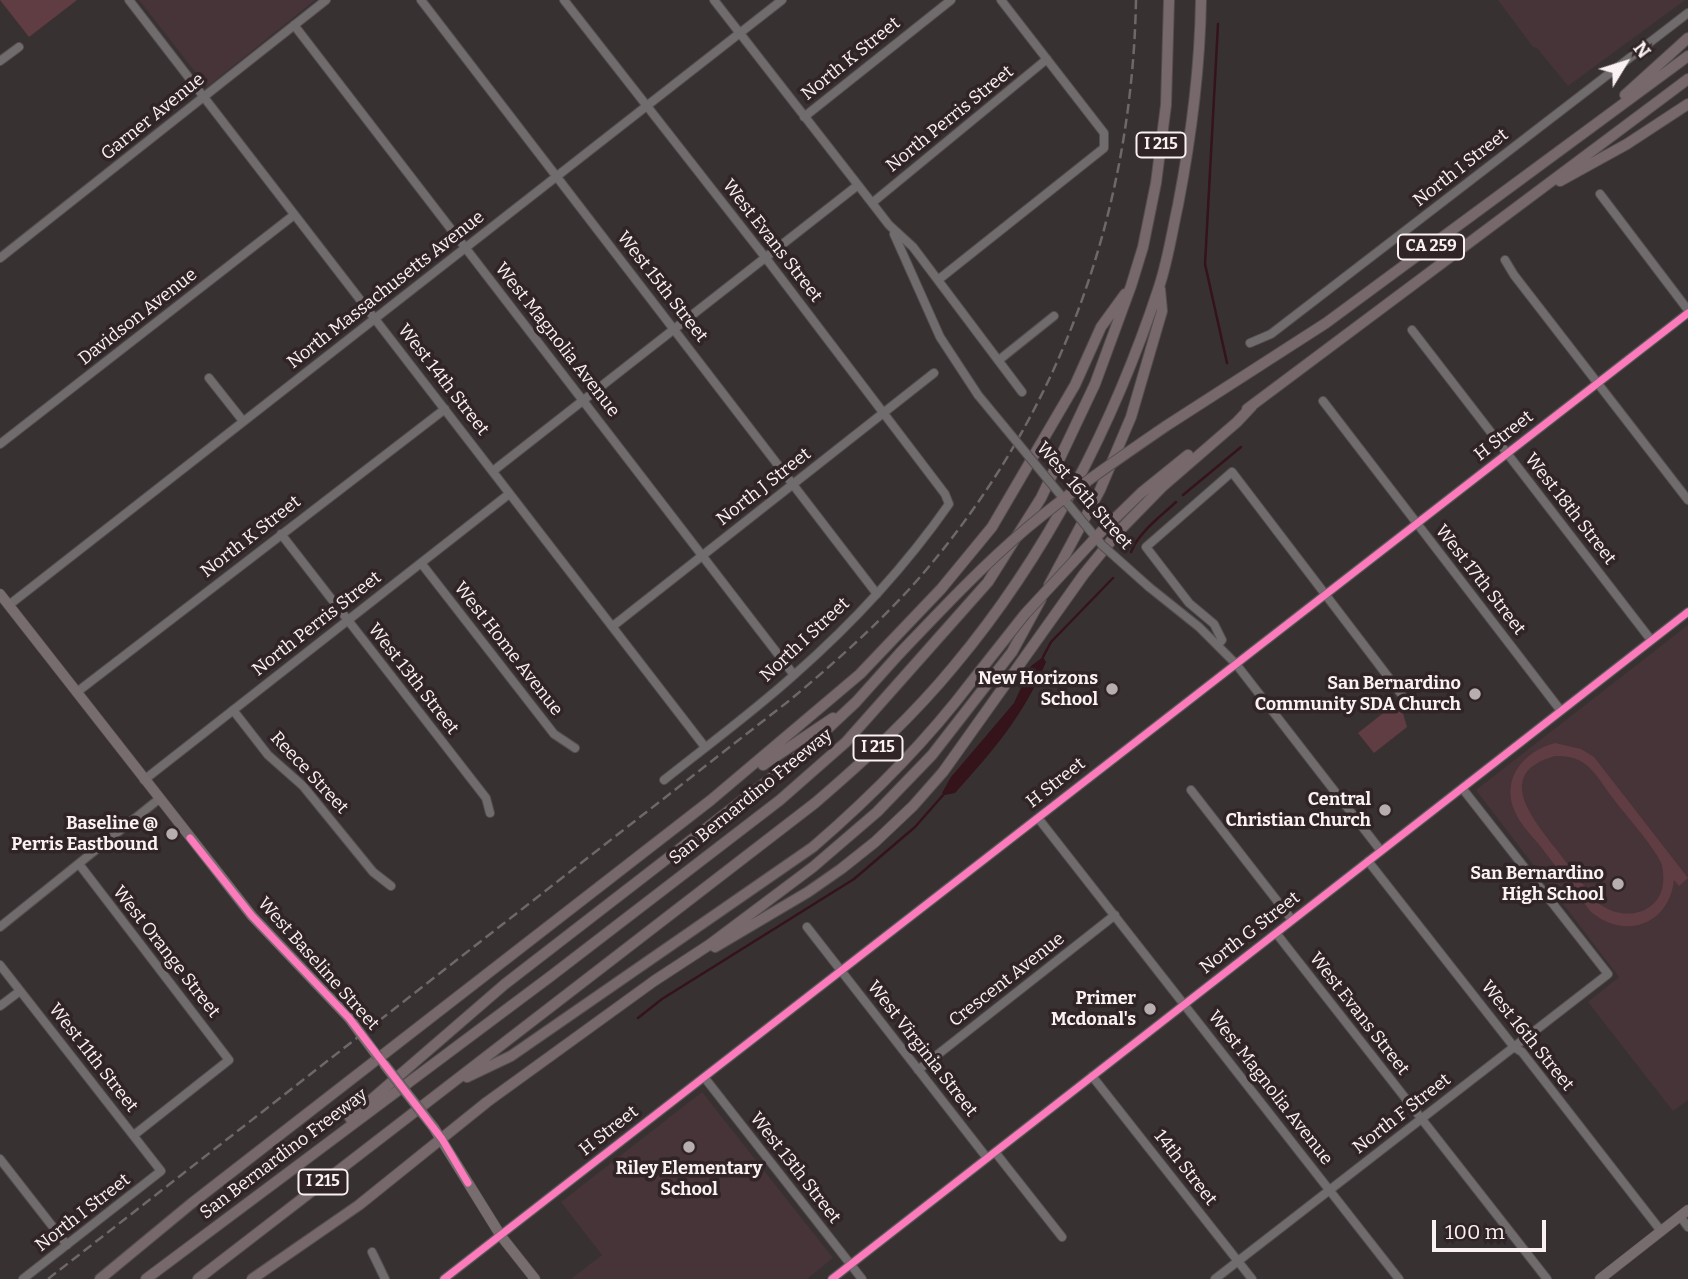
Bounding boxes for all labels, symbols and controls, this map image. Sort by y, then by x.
street label: North K Street [797,13,905,105]
north arrow [1590,28,1660,98]
text: N [1628,37,1656,63]
street label: North Perris Street [882,61,1018,177]
street label: Garner Avenue [97,69,209,165]
street label: North I Street [1409,124,1513,212]
road number: I 215 [1136,132,1186,158]
street label: West Evans Street [717,175,827,307]
street label: North Massachusetts Avenue [283,206,489,374]
street label: West 15th Street [612,227,712,347]
road number: CA 259 [1398,234,1464,260]
street label: West Magnolia Avenue [490,259,624,421]
street label: Davidson Avenue [74,264,202,370]
street label: West 14th Street [393,320,493,440]
street label: H Street [1470,406,1538,466]
street label: West 16th Street [1031,438,1137,554]
street label: North J Street [713,443,815,531]
street label: West 18th Street [1520,449,1620,569]
street label: North K Street [197,491,305,583]
street label: West 17th Street [1430,521,1530,639]
street label: North Perris Street [248,567,386,681]
street label: West Home Avenue [449,578,567,720]
street label: North I Street [756,593,854,687]
street label: West 13th Street [363,619,463,739]
place label: New Horizons School [978,668,1098,710]
place label: San Bernardino Community SDA Church [1255,673,1461,716]
marker: New Horizons School [1104,681,1120,697]
marker: San Bernardino Community SDA Church [1467,686,1483,702]
street label: San Bernardino Freeway [665,724,837,870]
street label: Reece Street [266,727,352,819]
road number: I 215 [854,736,903,761]
street label: H Street [1022,753,1090,813]
place label: Central Christian Church [1226,789,1371,832]
marker: Central Christian Church [1377,802,1393,818]
place label: Baseline @ Perris Eastbound [11,813,158,856]
marker: Baseline @ Perris Eastbound [164,826,180,842]
place label: San Bernardino High School [1470,863,1604,906]
marker: San Bernardino High School [1610,876,1626,892]
street label: West Orange Street [108,882,224,1022]
street label: North G Street [1196,887,1304,979]
street label: West Baseline Street [253,893,383,1035]
street label: Crescent Avenue [945,928,1069,1032]
street label: West Evans Street [1304,948,1414,1080]
street label: West Virginia Street [862,977,982,1121]
street label: West 16th Street [1476,977,1578,1095]
place label: Primer Mcdonal's [1051,988,1136,1030]
street label: West 11th Street [44,999,142,1117]
marker: Primer Mcdonal's [1142,1001,1158,1017]
street label: West Magnolia Avenue [1203,1007,1337,1169]
street label: North F Street [1349,1069,1455,1159]
street label: San Bernardino Freeway [196,1084,372,1224]
street label: H Street [575,1101,643,1161]
street label: West 13th Street [745,1108,845,1228]
street label: 14th Street [1149,1126,1221,1210]
marker: Riley Elementary School [681,1139,697,1155]
place label: Riley Elementary School [616,1158,762,1200]
street label: North I Street [31,1169,135,1257]
road number: I 215 [298,1170,348,1194]
scale bar [1436,1206,1550,1250]
text: 100 m [1445,1219,1505,1245]

